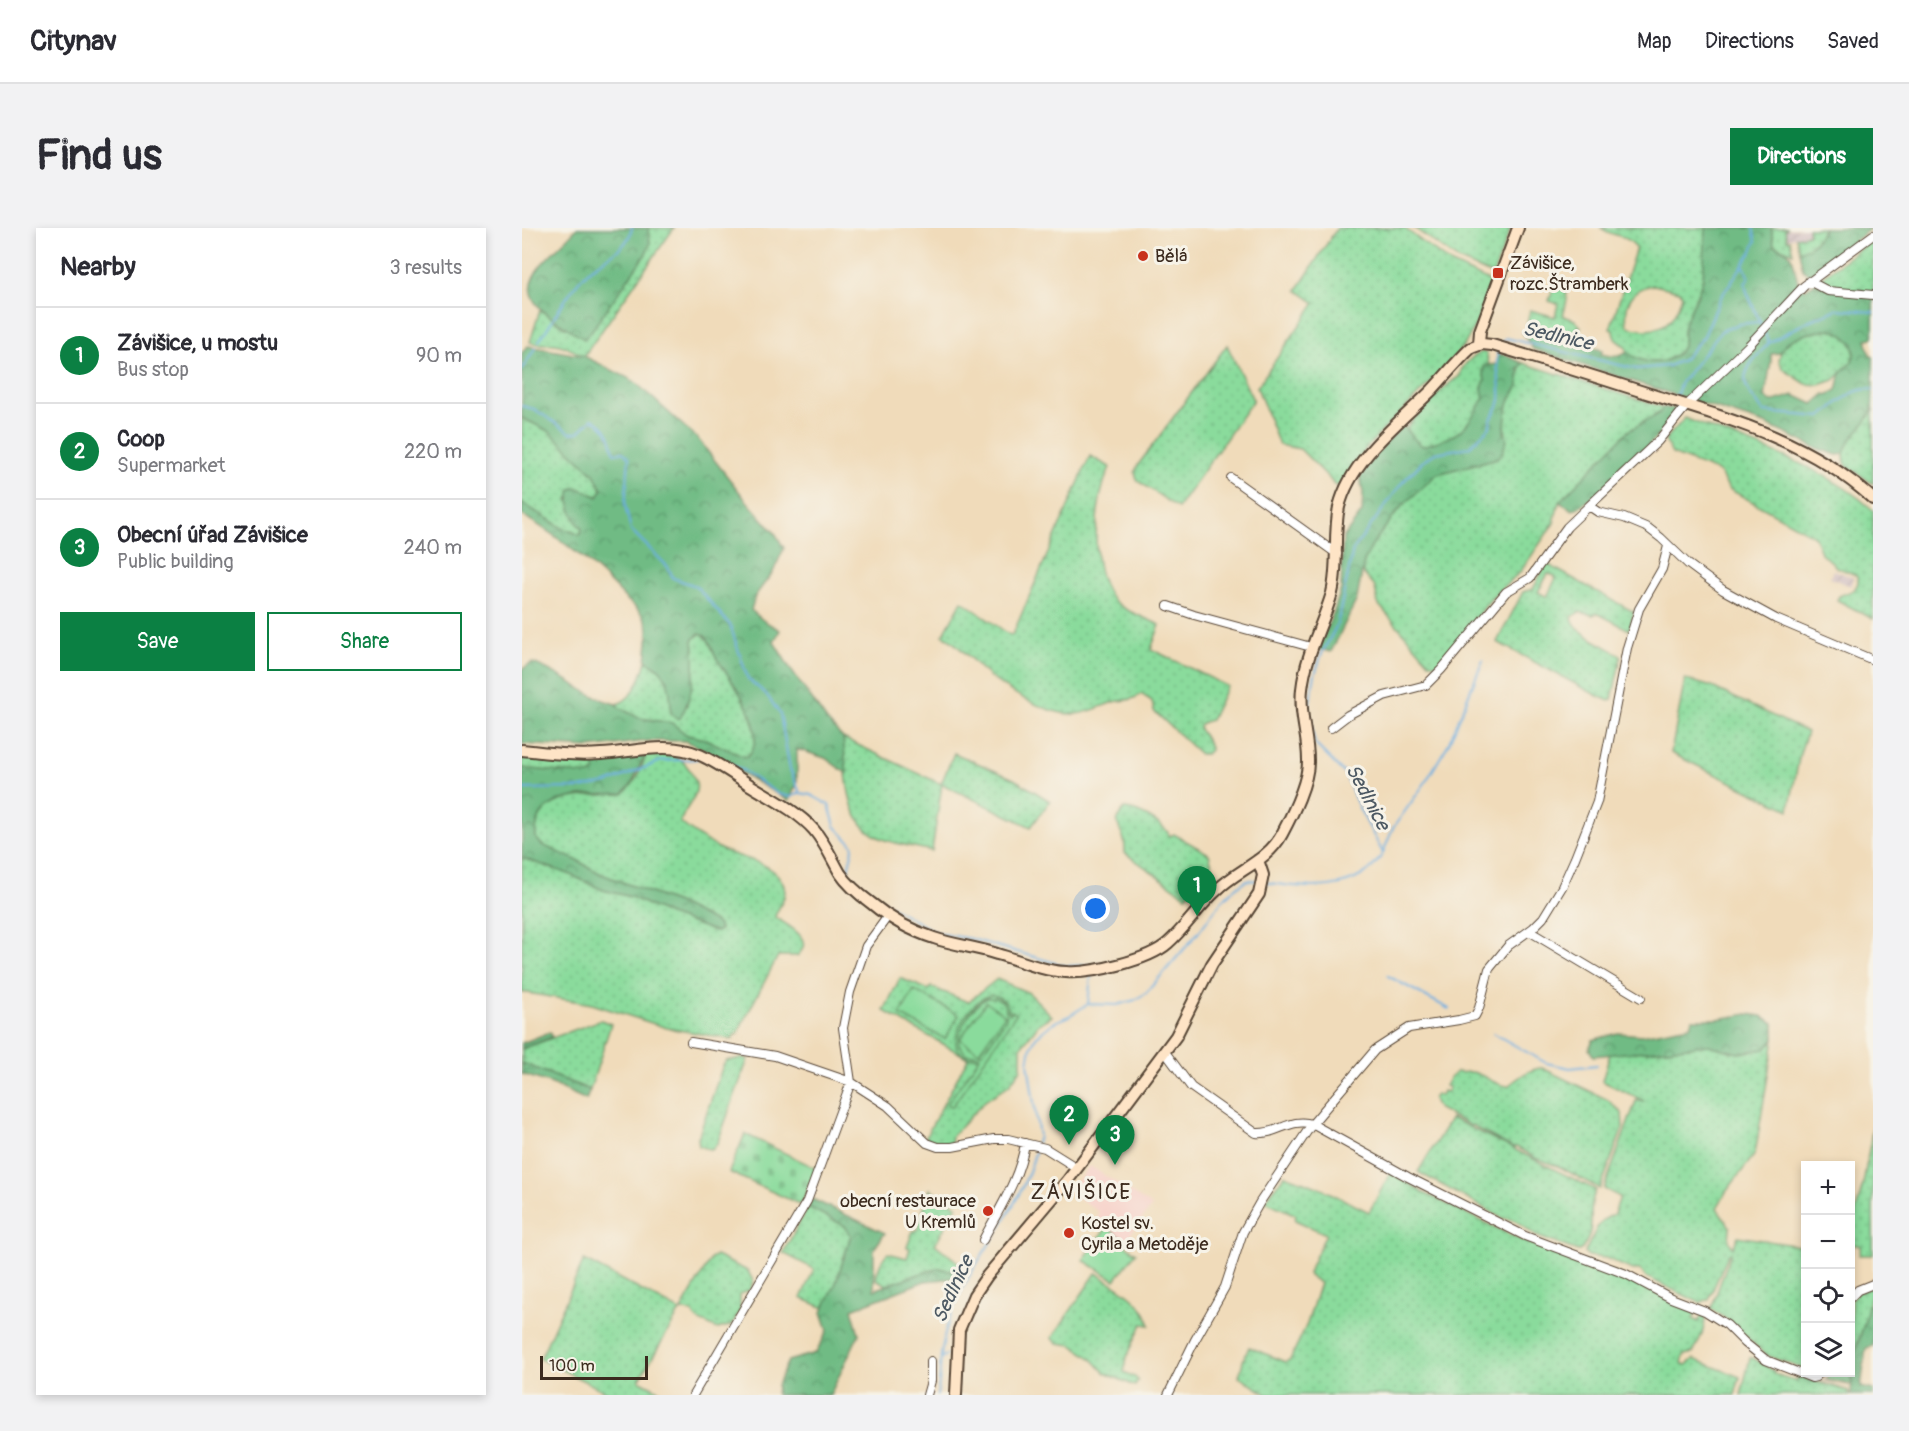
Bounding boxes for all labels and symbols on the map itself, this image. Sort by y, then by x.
place label: Bělá [1155,245,1187,268]
marker: Bělá [1136,249,1150,263]
place label: Závišice, rozc.Štramberk [1510,252,1629,296]
marker: Závišice, rozc.Štramberk [1491,266,1505,280]
water label: Sedlnice [1521,316,1597,357]
water label: Sedlnice [1340,760,1397,836]
pin: 1 [1178,866,1216,916]
your location [1081,894,1110,923]
pin: 2 [1050,1096,1088,1145]
pin: 3 [1096,1116,1134,1165]
district label: ZÁVIŠICE [1030,1178,1132,1206]
place label: obecní restaurace U Kremlů [840,1190,976,1234]
marker: obecní restaurace U Kremlů [981,1204,995,1218]
place label: Kostel sv. Cyrila a Metoděje [1081,1212,1209,1256]
marker: Kostel sv. Cyrila a Metoděje [1062,1226,1076,1240]
water label: Sedlnice [927,1250,980,1326]
scale bar [540,1353,648,1380]

